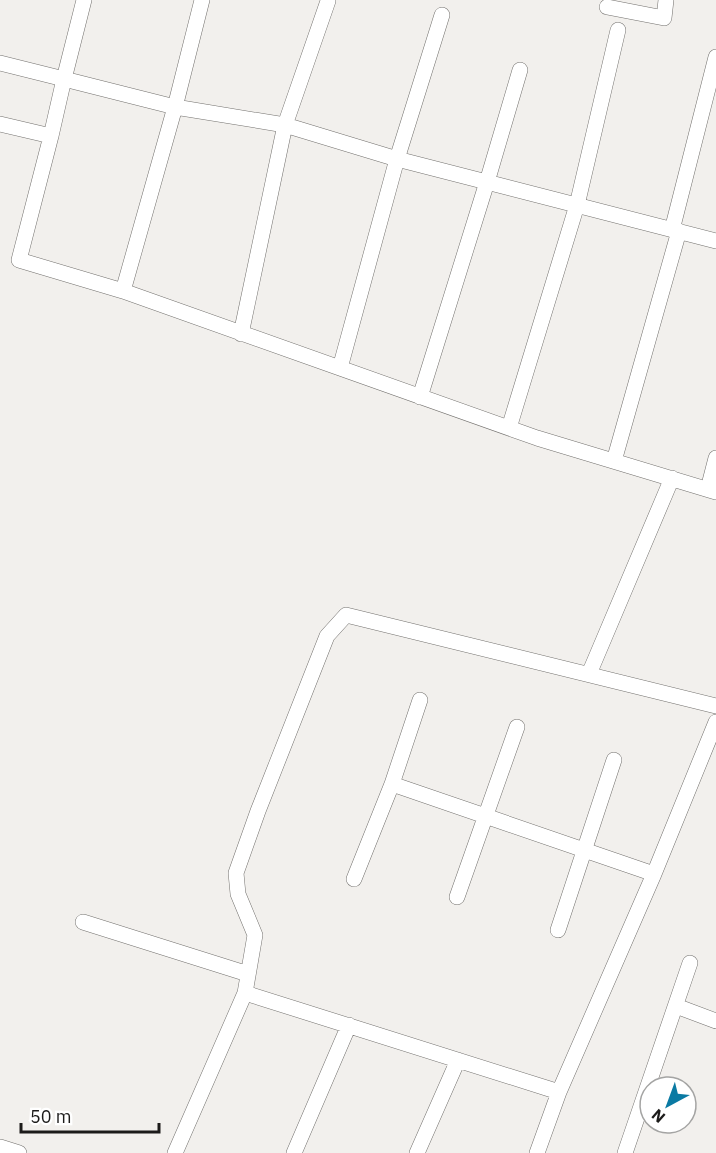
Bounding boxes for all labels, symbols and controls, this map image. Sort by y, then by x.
north arrow [638,1075,698,1135]
scale bar [21,1096,159,1134]
text: 50 m [30,1105,72,1128]
text: N [647,1105,669,1128]

